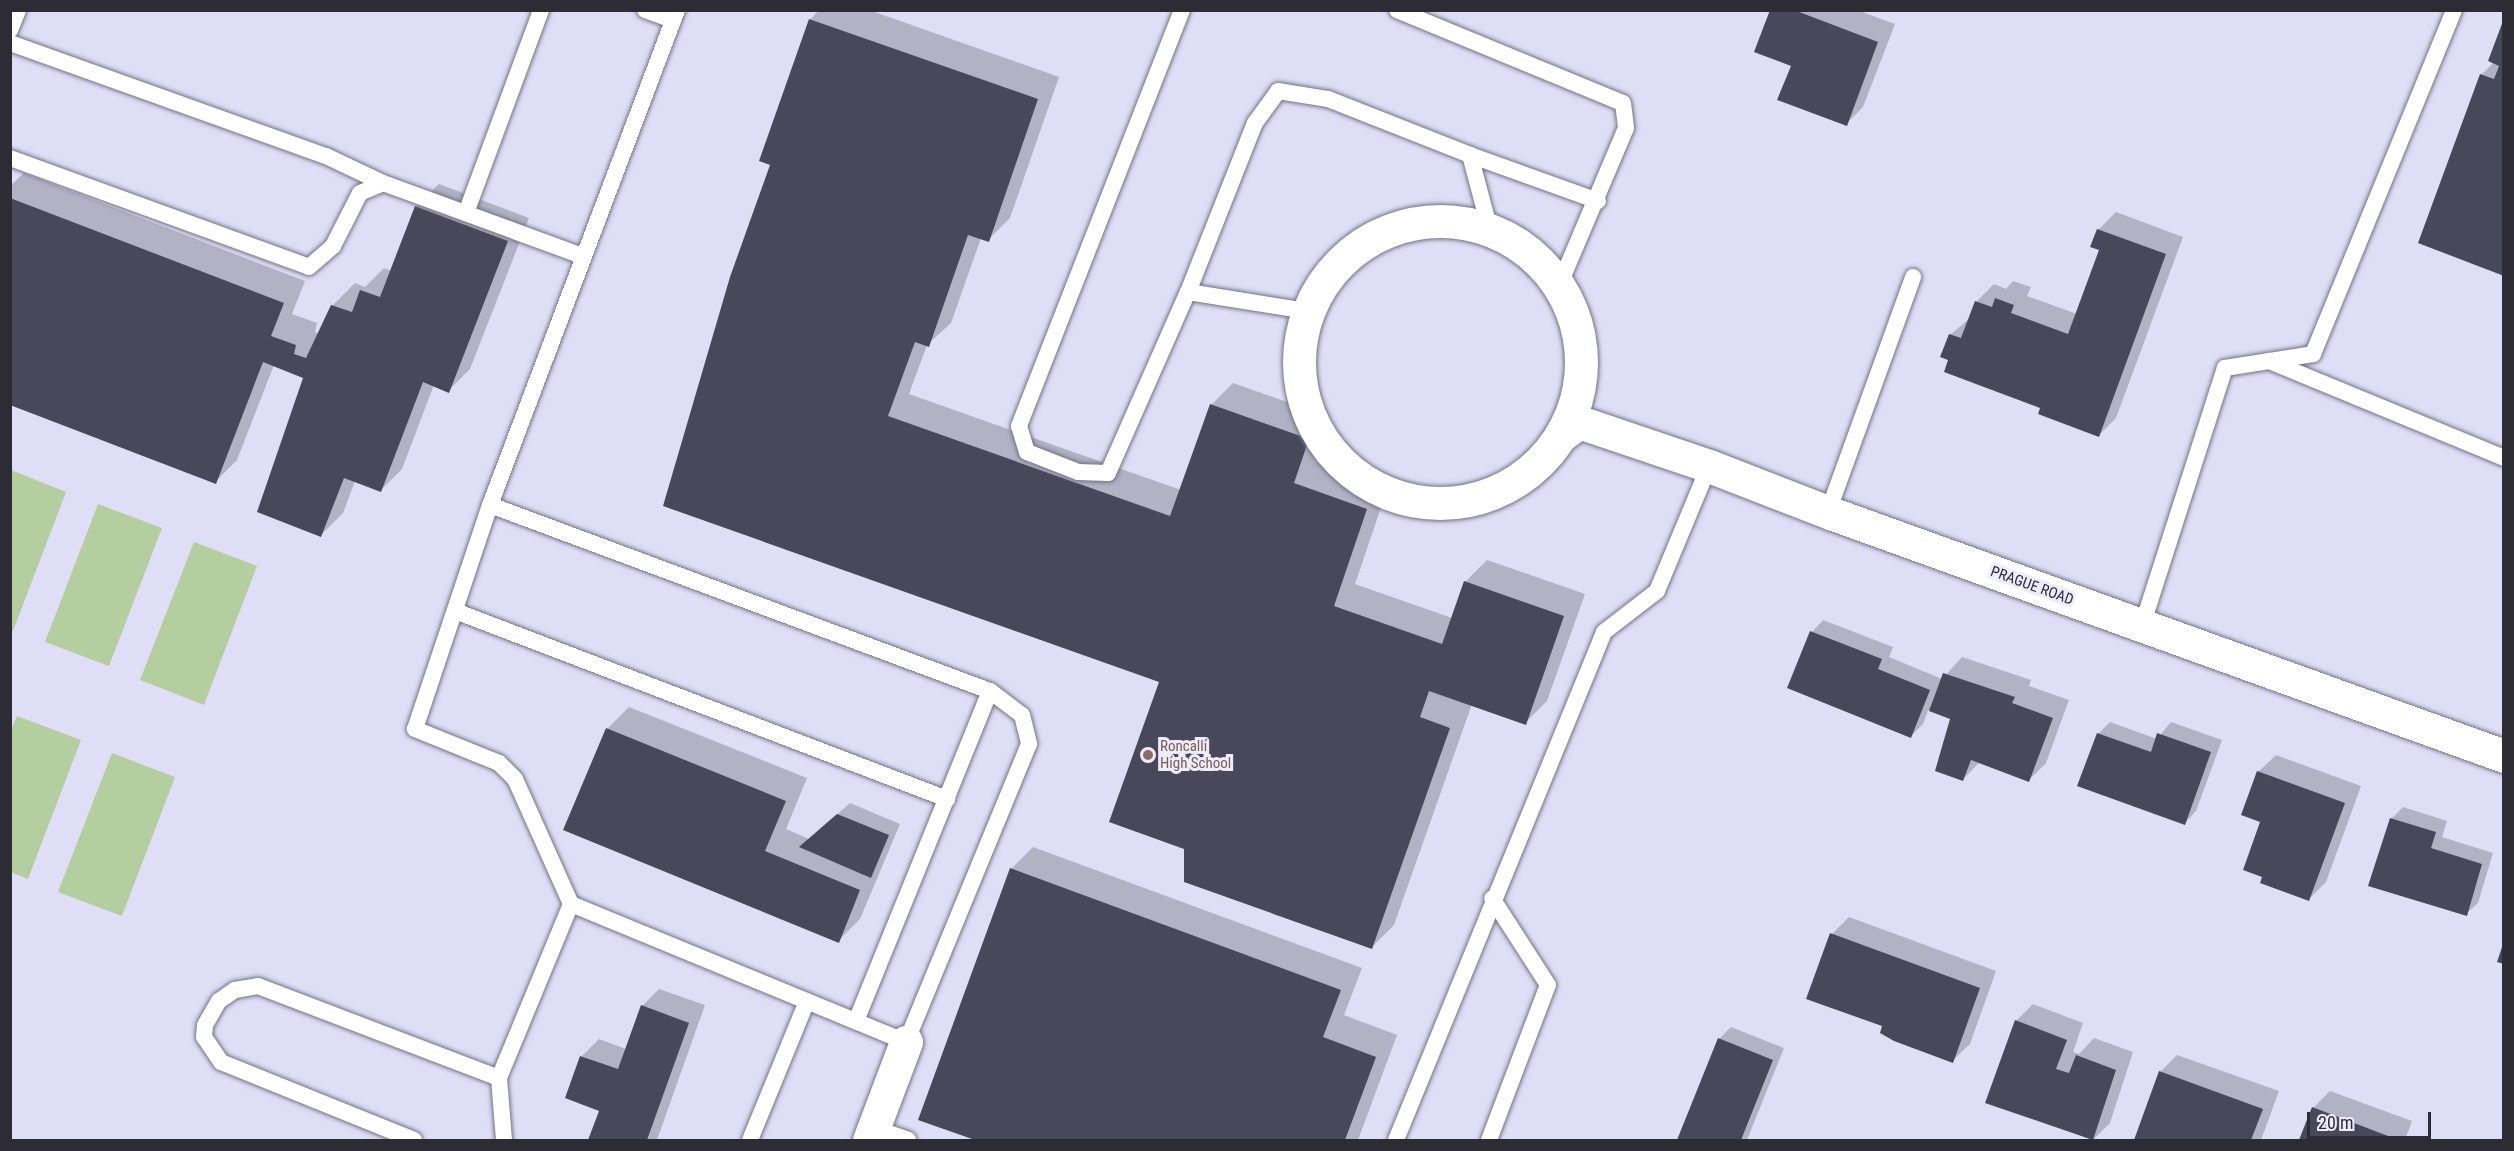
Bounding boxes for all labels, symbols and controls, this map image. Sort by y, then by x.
street label: PRAGUE ROAD [1988,563,2076,609]
place label: Roncalli High School [1160,737,1231,772]
marker: Roncalli High School [1141,748,1155,762]
scale bar [2310,1100,2434,1138]
text: 20 m [2318,1112,2353,1133]

